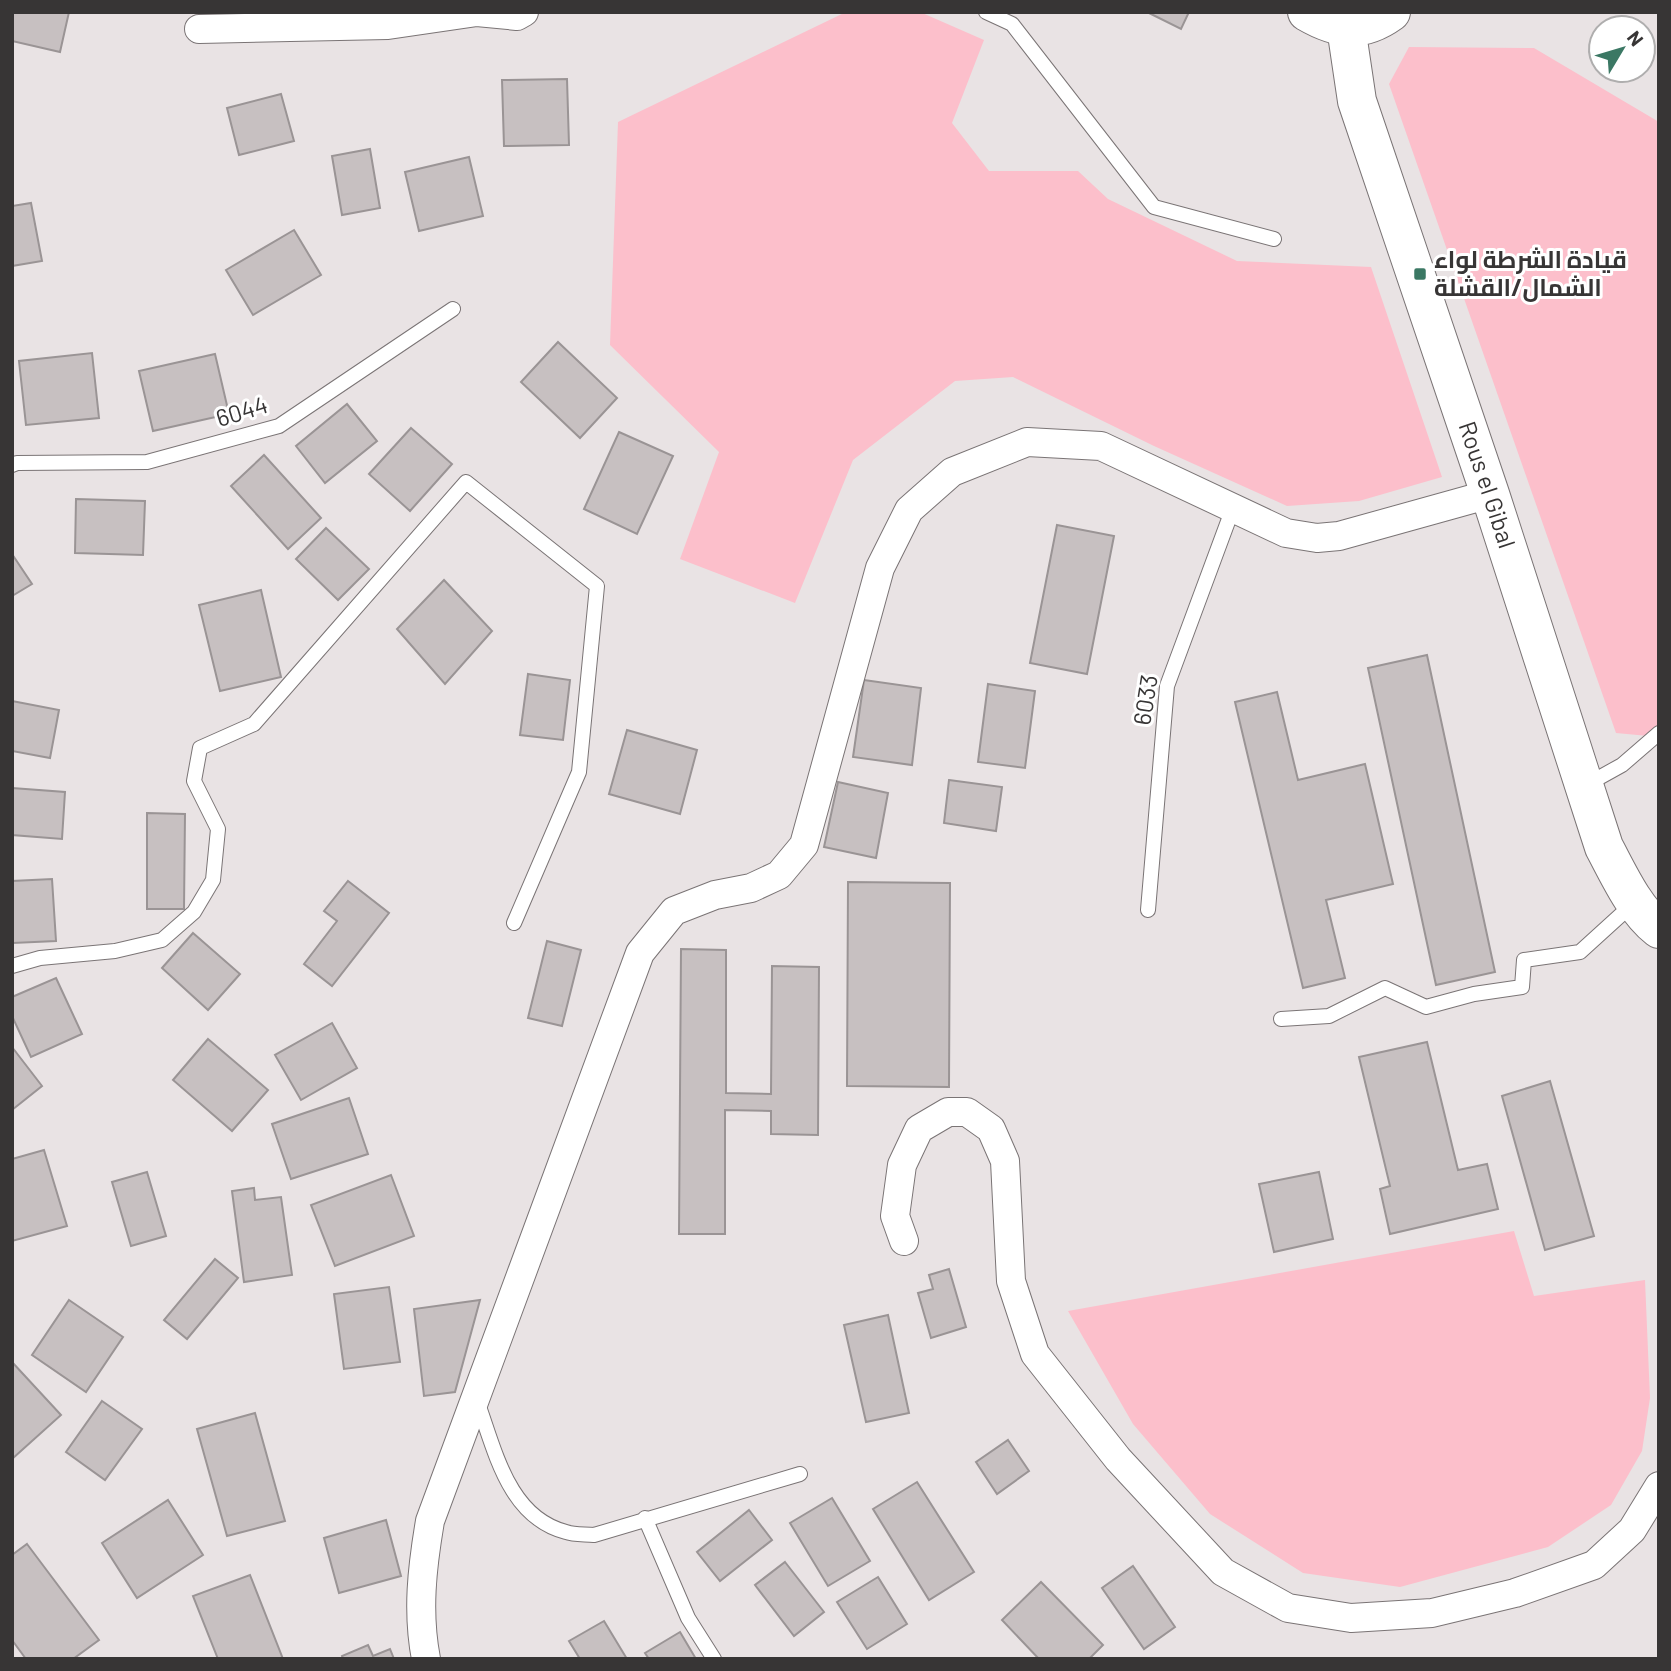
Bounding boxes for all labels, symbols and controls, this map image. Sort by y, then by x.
north arrow [1587,14,1657,84]
text: N [1623,26,1649,50]
place label: قيادة الشرطة لواء الشمال/القشلة [1434,244,1627,302]
marker: قيادة الشرطة لواء الشمال/القشلة [1412,266,1428,282]
street label: 6044 [212,389,271,432]
street label: Rous el Gibal [1453,417,1523,551]
street label: 6033 [1126,672,1163,727]

